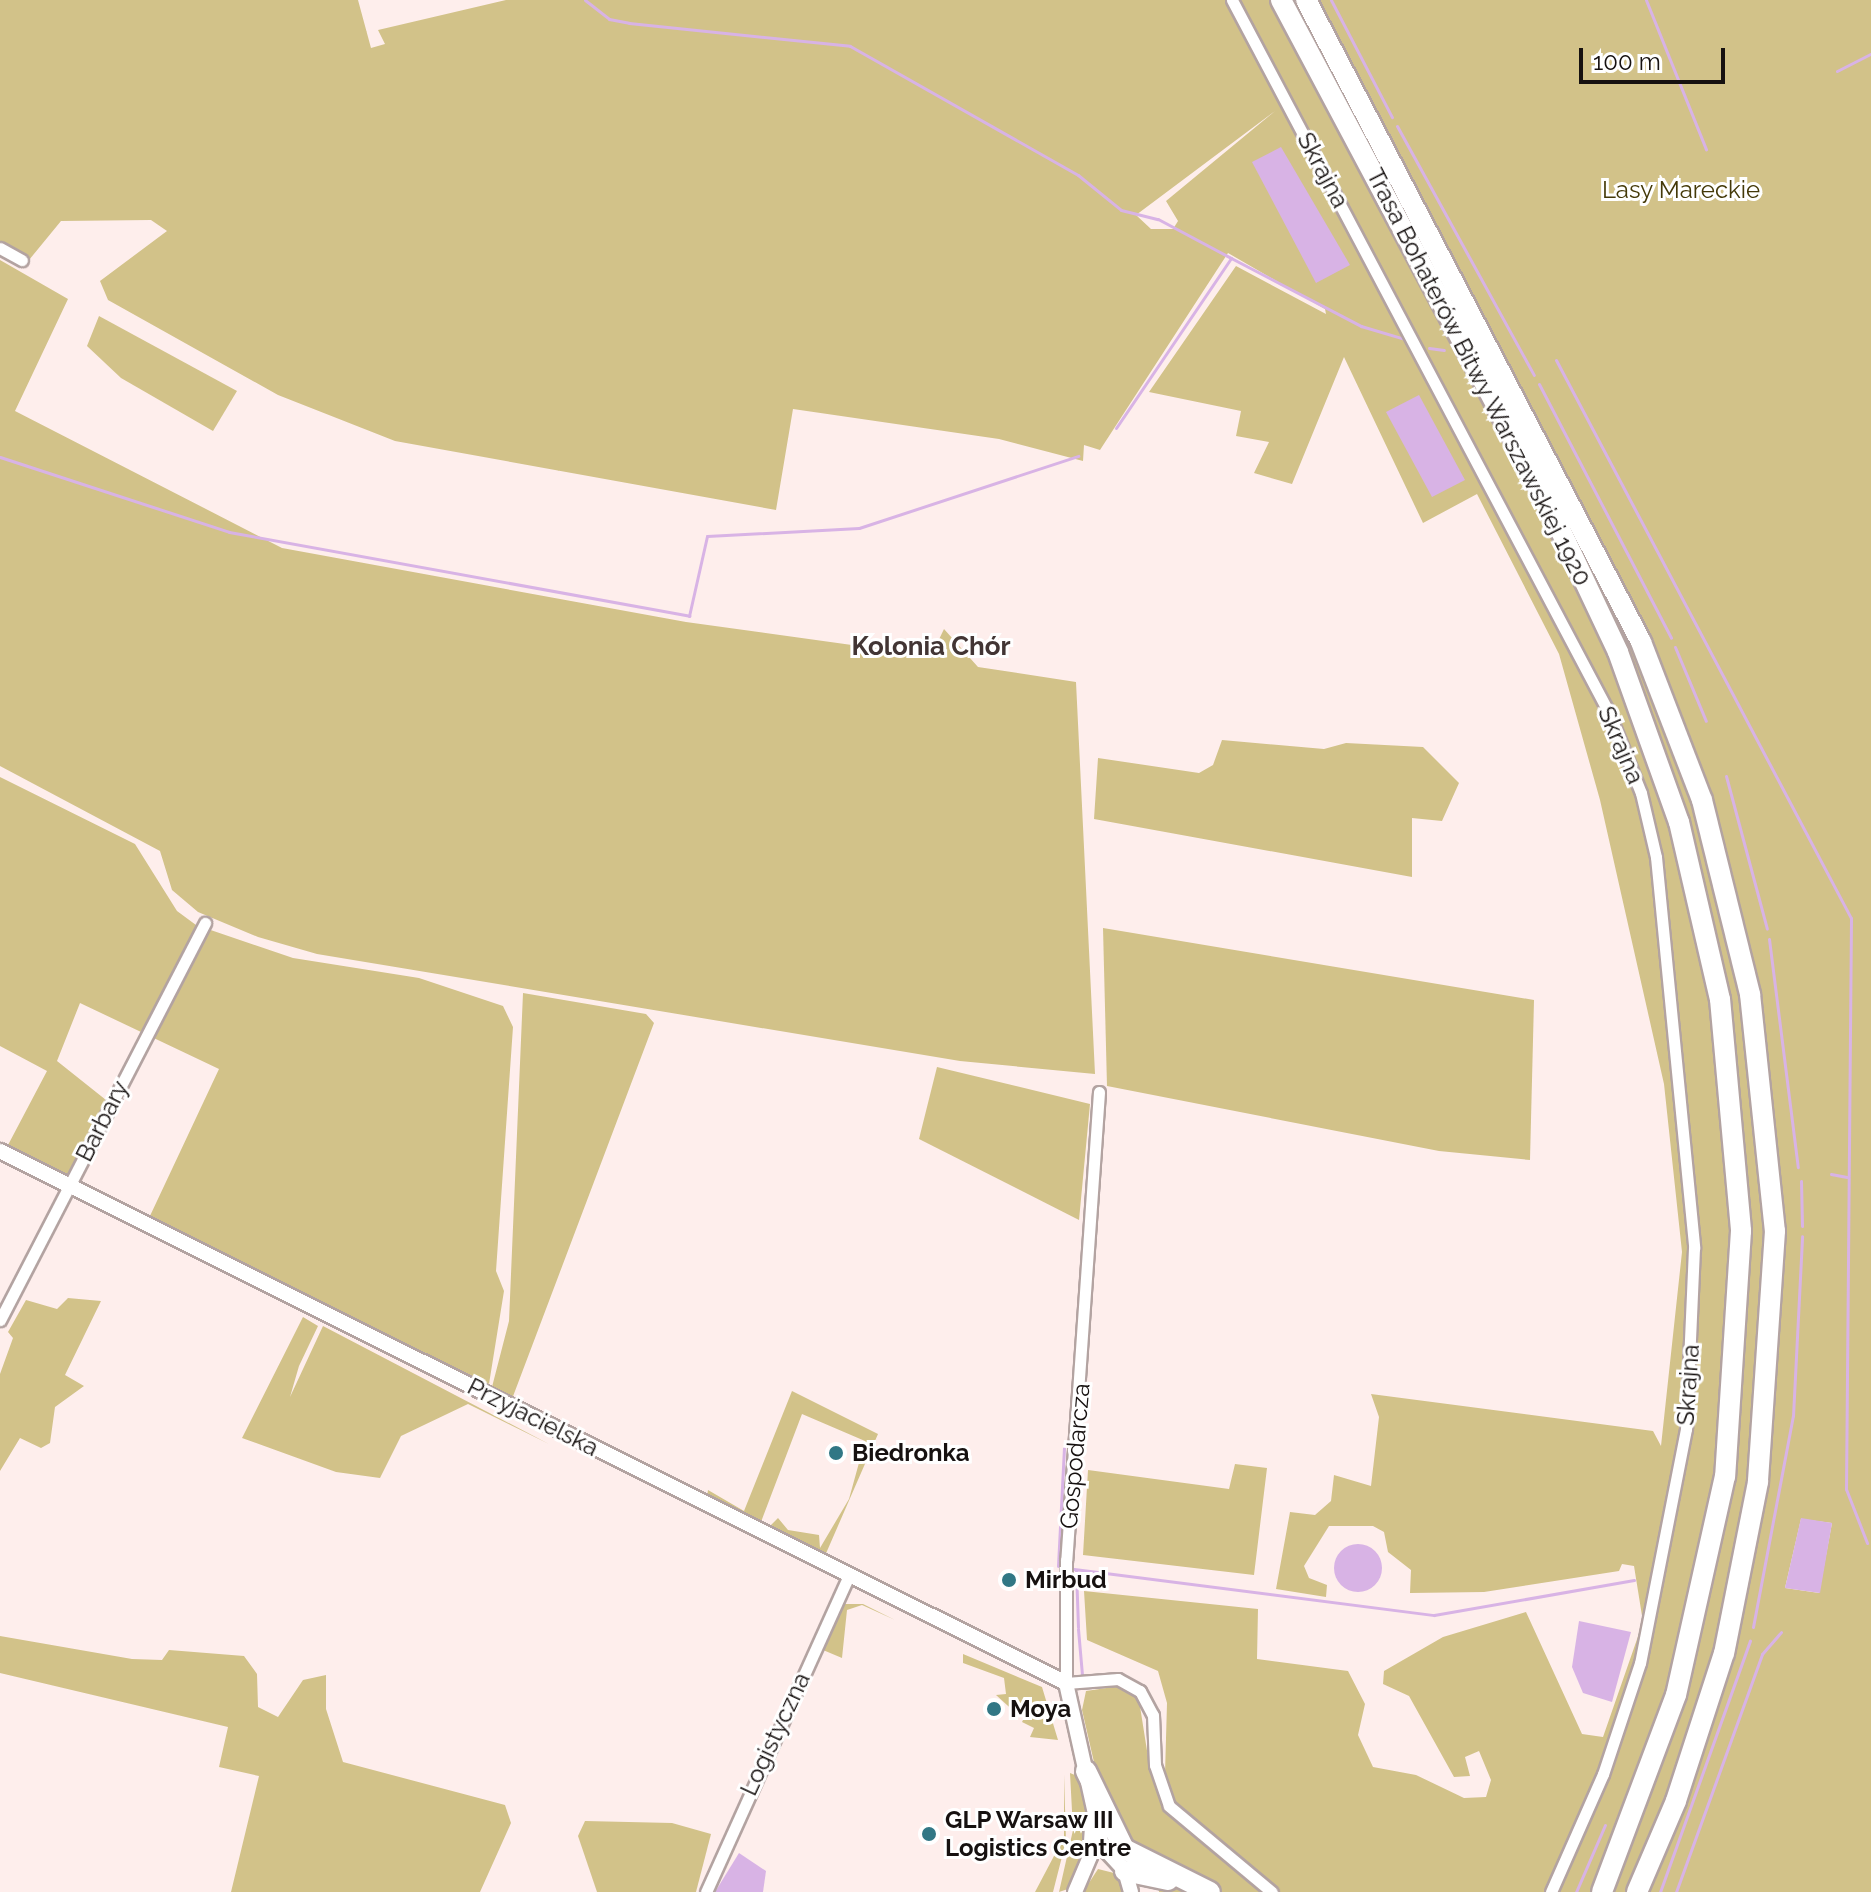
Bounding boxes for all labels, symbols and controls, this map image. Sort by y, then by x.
scale bar [1583,32,1729,82]
text: 100 m [1593,47,1661,76]
street label: Skrajna [1291,127,1355,213]
street label: Trasa Bohaterów Bitwy Warszawskiej 1920 [1360,163,1598,591]
park label: Lasy Mareckie [1602,176,1760,204]
district label: Kolonia Chór [851,631,1011,663]
street label: Skrajna [1592,702,1650,788]
street label: Barbary [69,1076,135,1166]
street label: Skrajna [1671,1343,1705,1427]
street label: Przyjacielska [463,1372,603,1462]
street label: Gospodarcza [1054,1382,1096,1530]
place label: Biedronka [852,1439,970,1467]
marker: Biedronka [827,1444,845,1462]
place label: Mirbud [1025,1566,1107,1594]
marker: Mirbud [1000,1571,1018,1589]
street label: Logistyczna [734,1668,816,1800]
place label: Moya [1010,1695,1071,1723]
marker: Moya [985,1700,1003,1718]
place label: GLP Warsaw III Logistics Centre [945,1806,1131,1862]
marker: GLP Warsaw III Logistics Centre [920,1825,938,1843]

